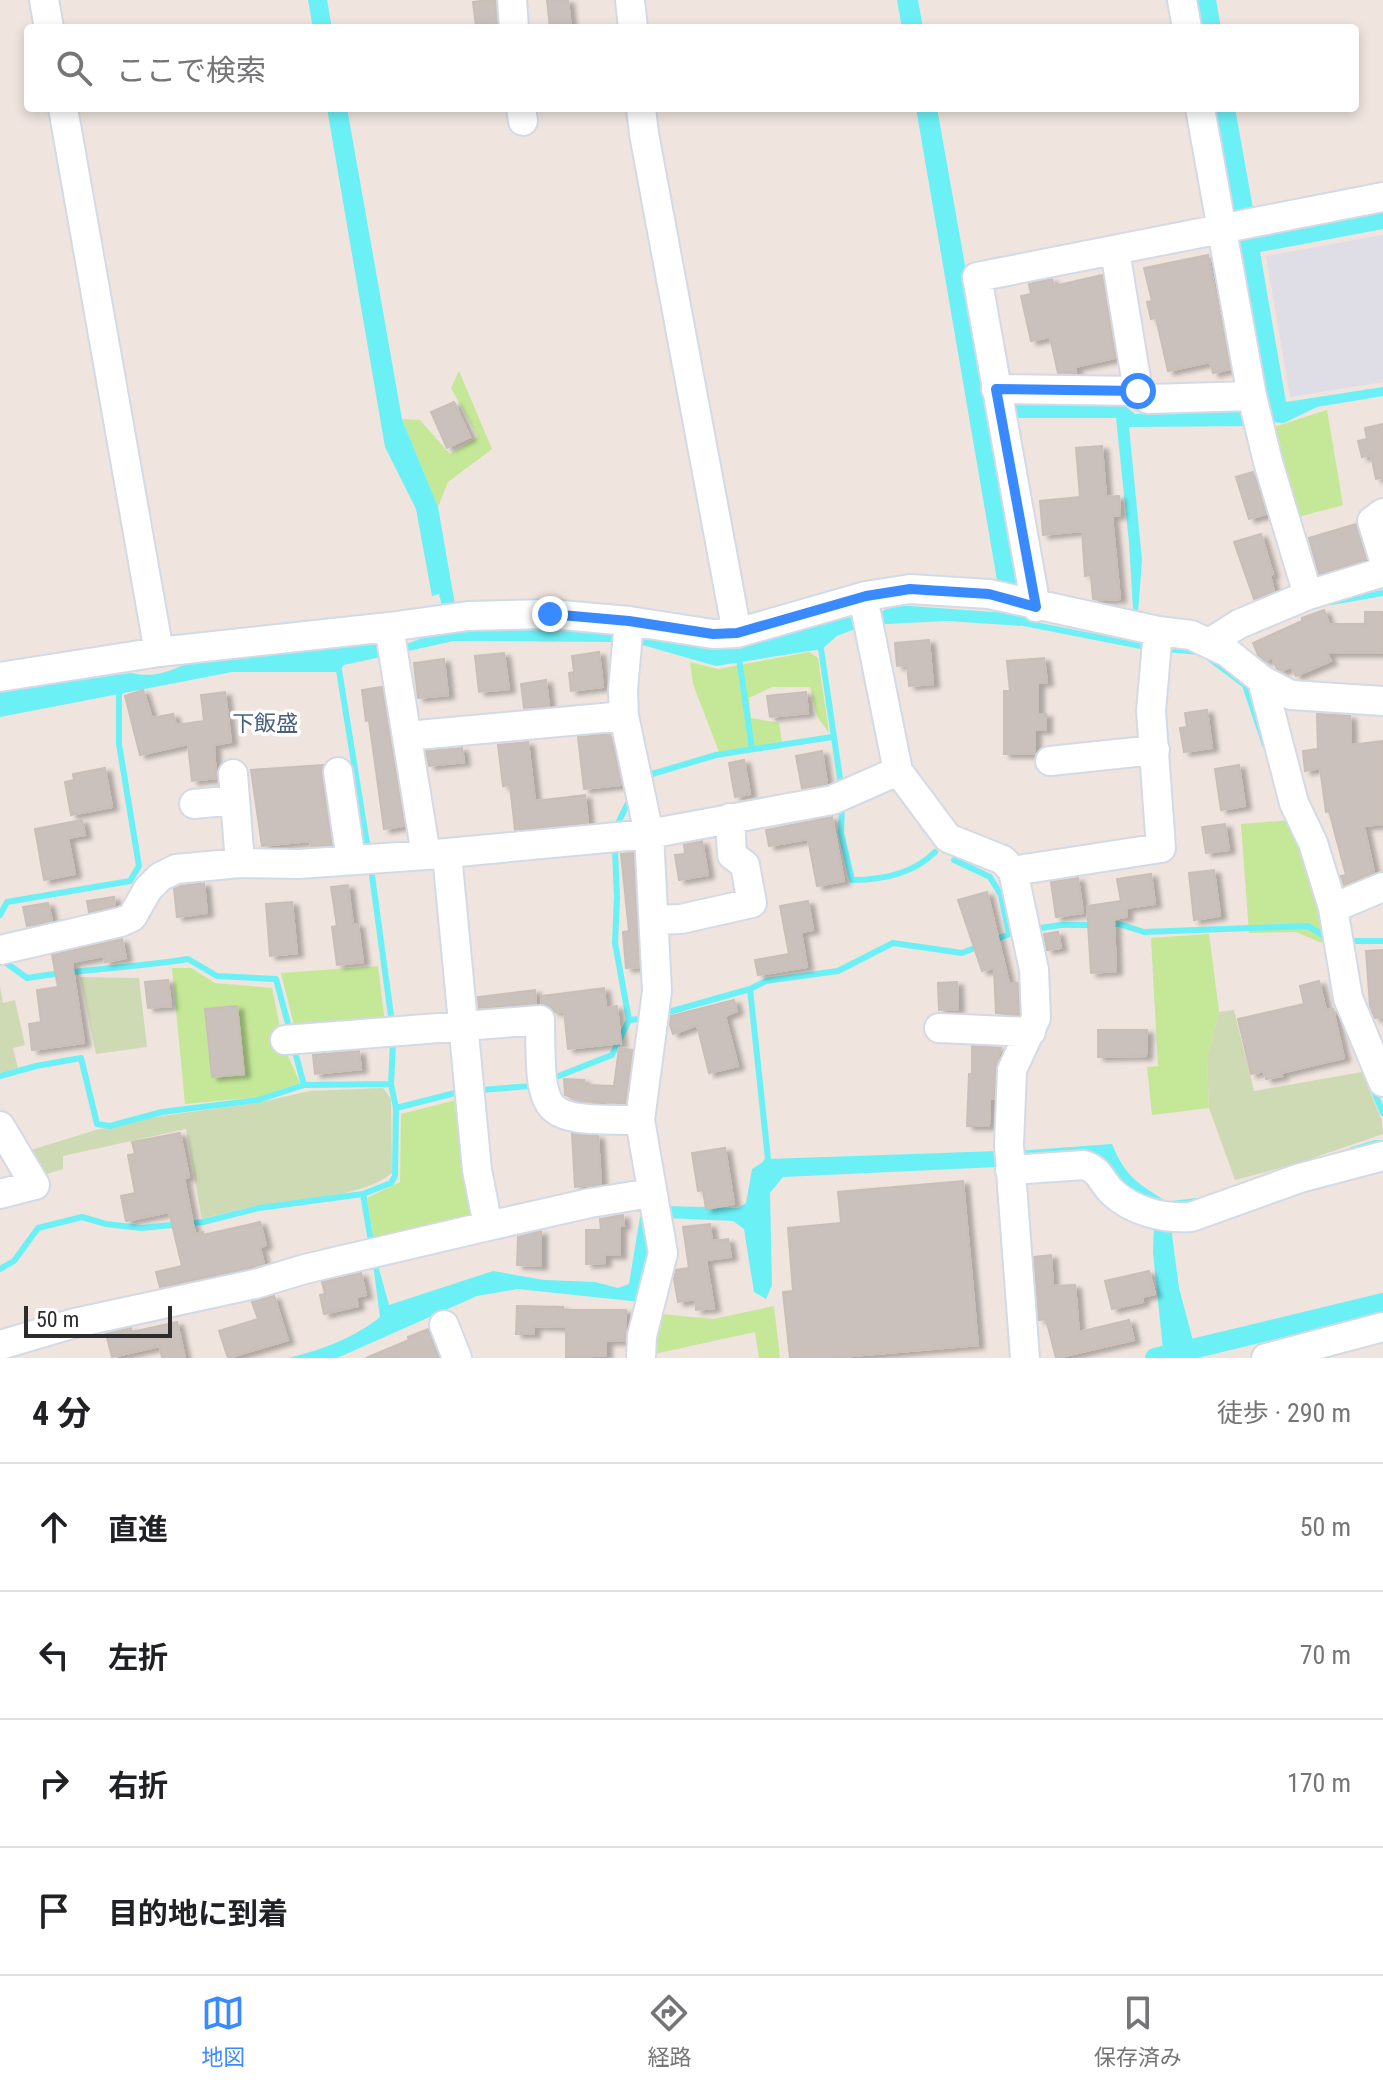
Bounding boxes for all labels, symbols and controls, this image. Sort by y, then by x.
search box [24,24,1359,112]
icon: search [52,46,96,90]
text: ここで検索 [116,53,266,88]
route start [1120,373,1156,409]
route end [532,596,568,632]
district label: 下飯盛 [232,711,298,736]
scale bar [24,1302,172,1338]
text: 50 m [36,1307,79,1332]
text: 4 分 [32,1393,91,1433]
text: 徒歩 · 290 m [1217,1398,1351,1428]
icon: ahead [32,1505,76,1549]
text: 直進 [108,1512,168,1547]
text: 50 m [1300,1512,1351,1542]
icon: left [32,1633,76,1677]
text: 左折 [108,1640,168,1675]
text: 70 m [1300,1640,1351,1670]
icon: right [32,1761,76,1805]
text: 右折 [108,1768,168,1803]
text: 170 m [1287,1768,1351,1798]
icon: arrive [32,1889,76,1933]
text: 目的地に到着 [108,1896,288,1931]
tab: 地図 [201,1991,245,2071]
tab: 経路 [647,1991,692,2071]
tab: 保存済み [1094,1991,1182,2071]

